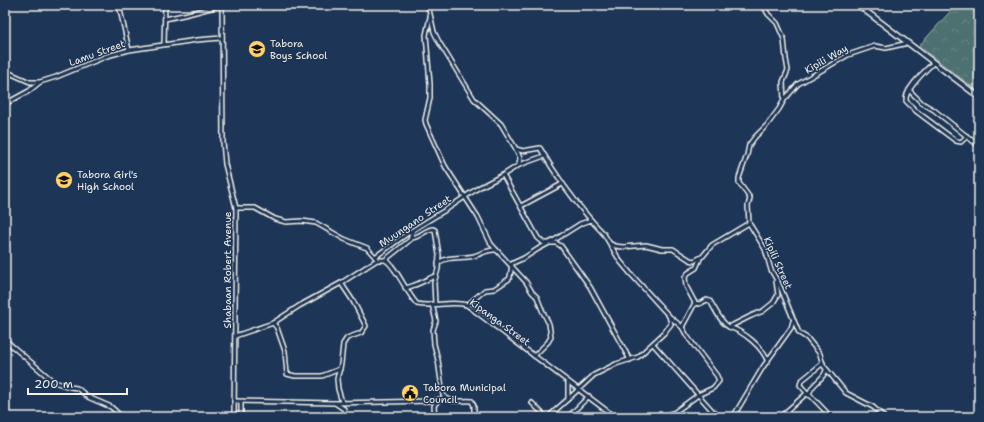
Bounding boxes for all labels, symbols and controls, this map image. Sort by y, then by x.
street label: Lamu Street [67,37,127,69]
place label: Tabora Boys School [270,37,327,62]
school or university icon: Tabora Boys School [247,39,267,59]
street label: Kipili Way [802,41,850,77]
place label: Tabora Girl's High School [77,168,138,193]
school or university icon: Tabora Girl's High School [54,170,74,190]
street label: Muungano Street [376,192,454,250]
street label: Shabaan Robert Avenue [221,211,234,329]
street label: Kipili Street [761,235,795,291]
street label: Kipanga Street [467,296,533,348]
scale bar [28,370,127,396]
text: 200 m [34,376,73,392]
place label: Tabora Municipal Council [423,381,506,406]
public building icon: Tabora Municipal Council [400,383,420,403]

